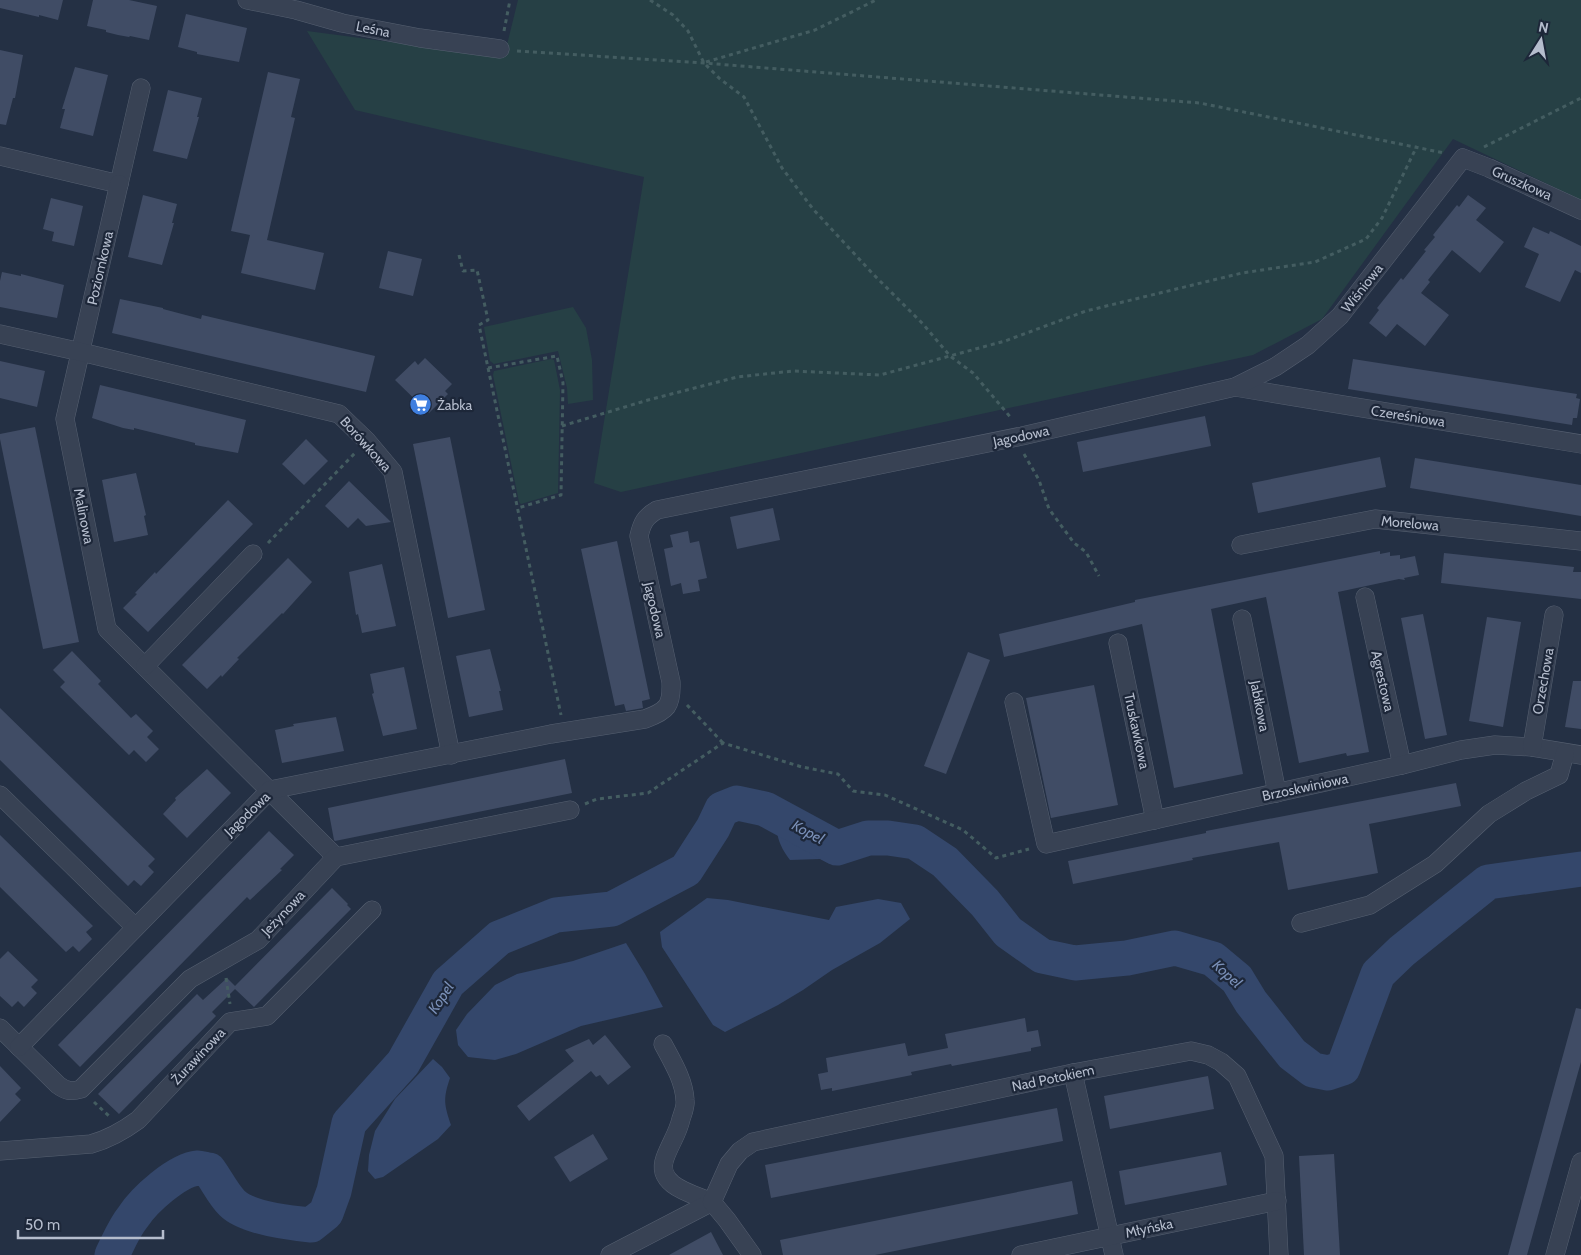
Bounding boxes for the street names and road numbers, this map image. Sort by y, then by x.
street label: Leśna [354,17,392,41]
street label: Gruszkowa [1489,162,1555,204]
street label: Poziomkowa [83,229,117,307]
street label: Wiśniowa [1337,260,1387,316]
street label: Czereśniowa [1370,401,1447,431]
street label: Borówkowa [336,413,396,476]
street label: Jagodowa [990,421,1051,451]
street label: Malinowa [70,487,98,546]
street label: Morelowa [1380,512,1440,535]
street label: Jagodowa [640,579,670,640]
street label: Orzechowa [1528,646,1558,716]
street label: Agrestowa [1367,649,1399,713]
street label: Jabłkowa [1246,678,1274,733]
street label: Truskawkowa [1120,691,1154,771]
street label: Brzoskwiniowa [1260,769,1350,805]
street label: Jagodowa [220,788,274,841]
street label: Jeżynowa [256,886,309,941]
street label: Żurawinowa [167,1024,229,1088]
street label: Nad Potokiem [1010,1060,1096,1096]
street label: Młyńska [1124,1214,1175,1242]

